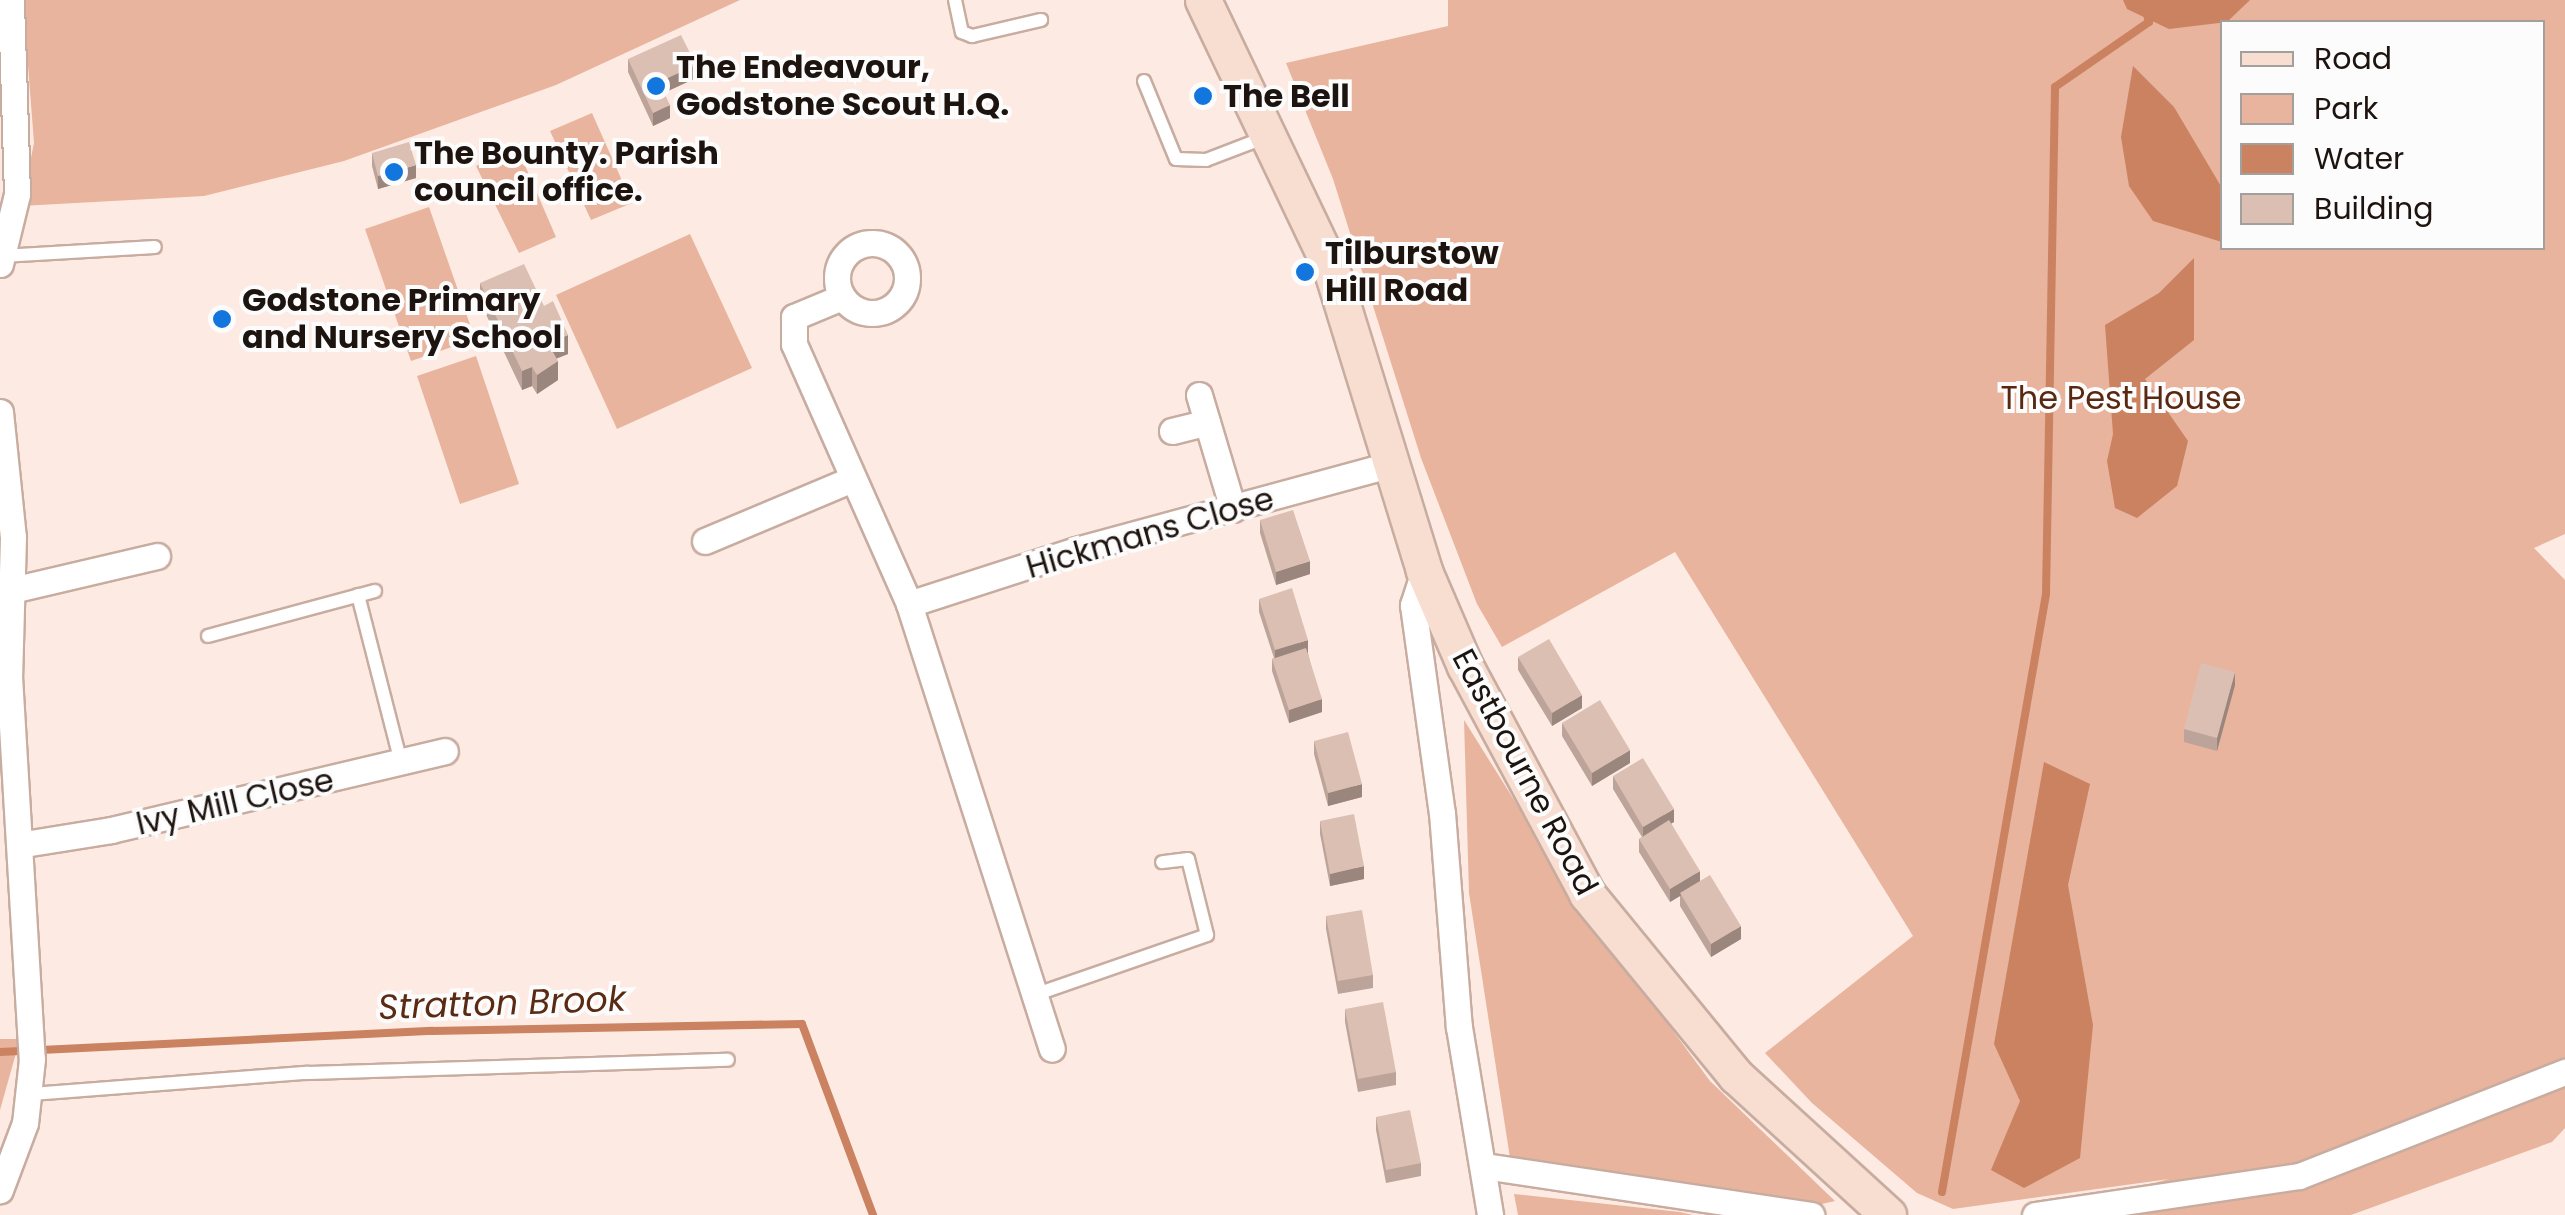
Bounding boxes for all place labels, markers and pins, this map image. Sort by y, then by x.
place label: The Endeavour, Godstone Scout H.Q. [676,49,1009,124]
marker: The Endeavour, Godstone Scout H.Q. [645,75,667,97]
place label: The Bell [1223,77,1350,115]
marker: The Bell [1192,85,1214,107]
place label: The Bounty. Parish council office. [414,135,719,210]
marker: The Bounty. Parish council office. [383,161,405,183]
place label: Tilburstow Hill Road [1325,235,1499,310]
marker: Tilburstow Hill Road [1294,261,1316,283]
place label: Godstone Primary and Nursery School [242,282,562,357]
marker: Godstone Primary and Nursery School [211,308,233,330]

